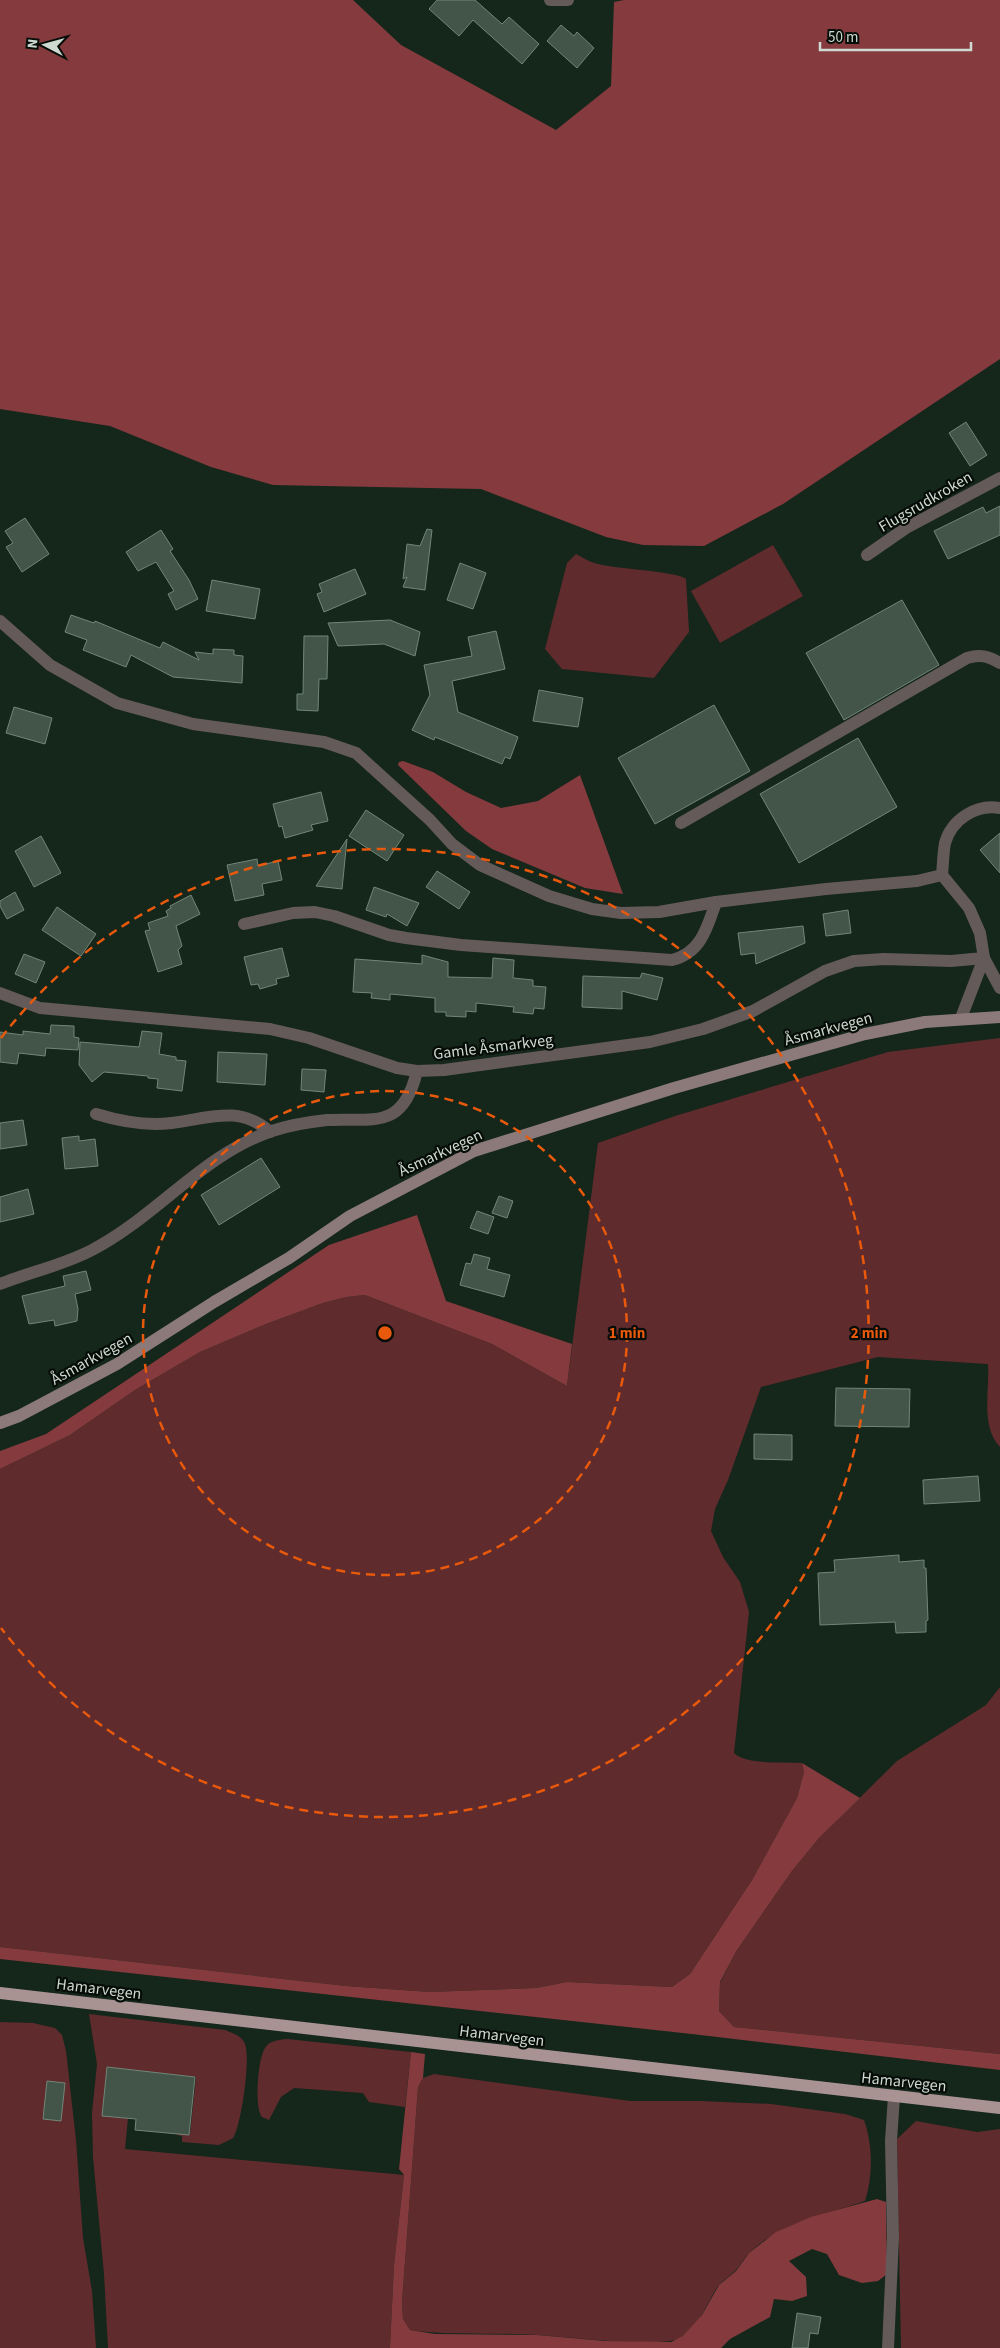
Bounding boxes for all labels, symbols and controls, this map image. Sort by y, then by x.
north arrow [20,20,70,70]
scale bar [820,20,971,52]
text: 50 m [828,27,858,48]
text: N [23,38,43,49]
street label: Flugsrudkroken [875,466,976,538]
street label: Åsmarkvegen [782,1007,875,1051]
street label: Gamle Åsmarkveg [432,1029,554,1065]
street label: Åsmarkvegen [395,1124,486,1182]
text: 1 min [609,1323,645,1344]
text: 2 min [851,1323,887,1344]
centre of rings [376,1324,394,1342]
street label: Åsmarkvegen [47,1327,136,1390]
street label: Hamarvegen [55,1973,143,2005]
street label: Hamarvegen [458,2020,546,2052]
street label: Hamarvegen [860,2067,948,2097]

